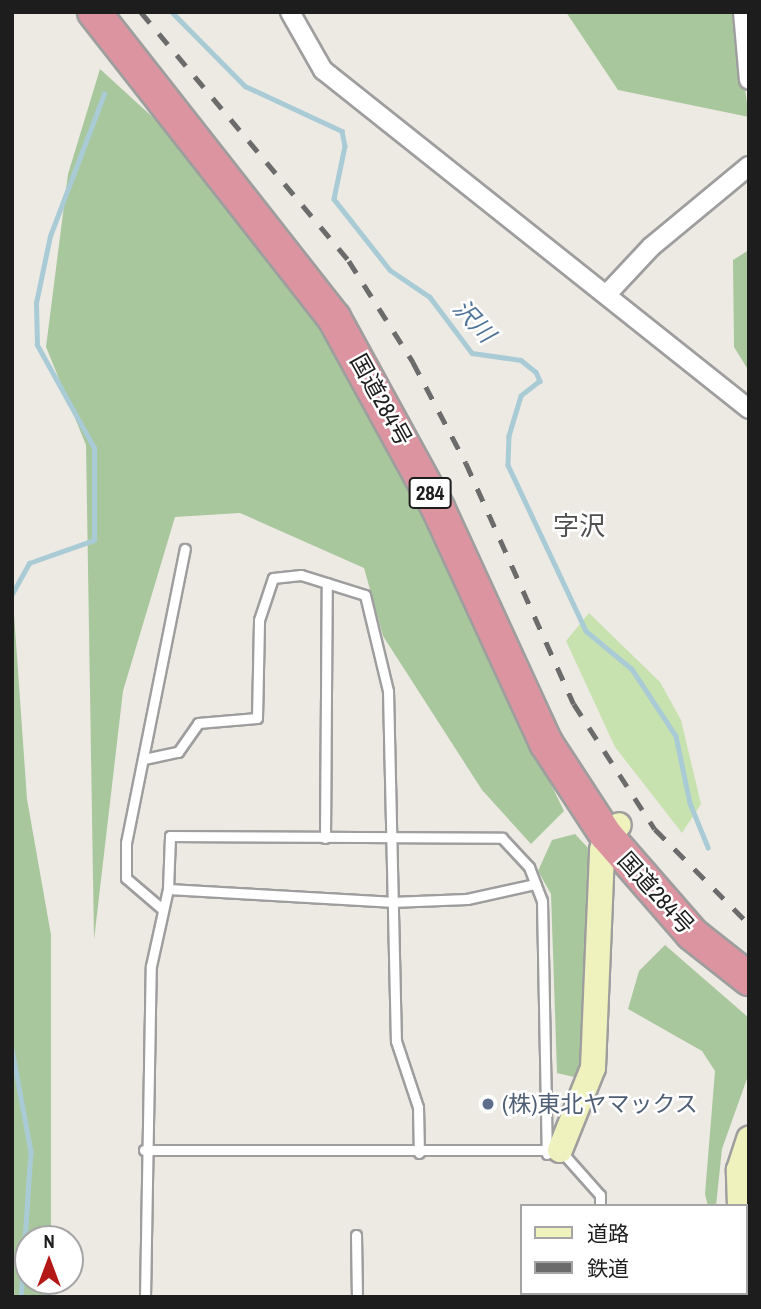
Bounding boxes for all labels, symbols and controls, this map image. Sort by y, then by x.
water label: 沢川 [447,294,501,348]
street label: 国道284号 [345,349,417,451]
road number: 284 [407,476,453,510]
district label: 字沢 [553,510,605,542]
street label: 国道284号 [612,846,700,940]
place label: (株)東北ヤマックス [502,1090,699,1118]
marker: (株)東北ヤマックス [480,1096,496,1112]
legend [520,1204,747,1295]
text: 道路 [587,1219,629,1248]
north arrow [14,1225,84,1295]
text: N [43,1228,55,1254]
text: 鉄道 [587,1254,629,1283]

